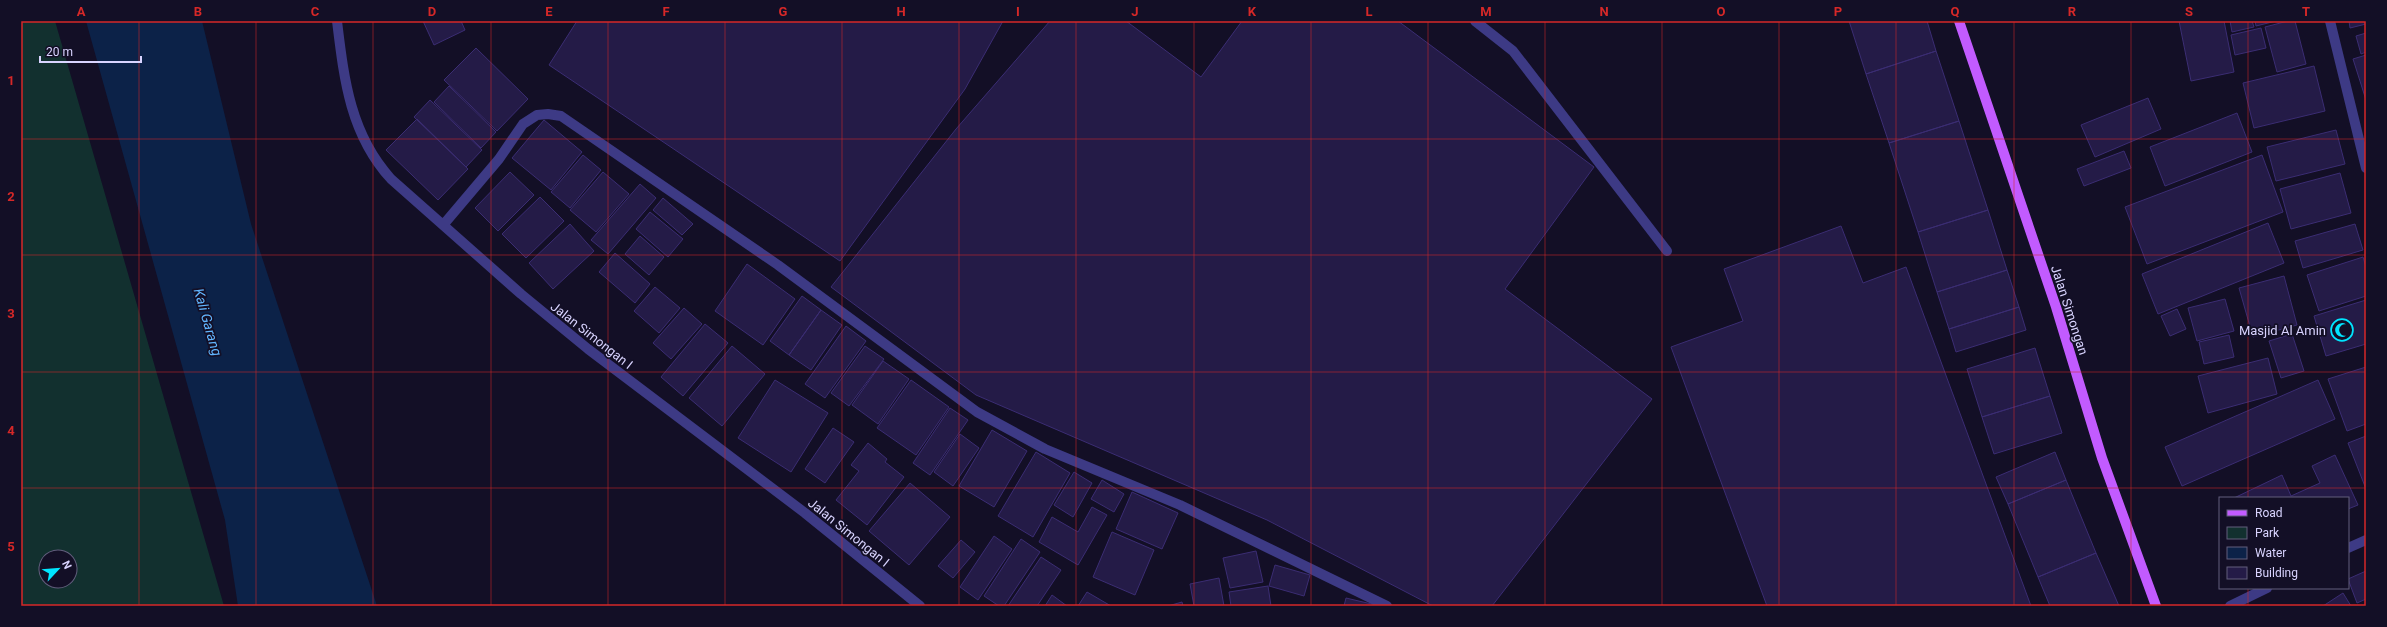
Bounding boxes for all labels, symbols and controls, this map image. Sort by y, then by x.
text: A [77,4,86,19]
text: B [194,4,202,19]
text: C [311,4,320,19]
text: D [428,4,436,19]
text: E [545,4,553,19]
text: F [662,4,670,19]
text: G [779,4,788,19]
text: H [896,4,906,19]
text: I [1016,4,1020,19]
text: J [1131,4,1139,19]
text: K [1248,4,1257,19]
text: L [1365,4,1373,19]
text: M [1480,4,1492,19]
text: N [1599,4,1609,19]
text: O [1717,4,1726,19]
text: P [1834,4,1842,19]
text: Q [1951,4,1960,19]
text: R [2068,4,2077,19]
text: S [2185,4,2193,19]
text: T [2302,4,2310,19]
scale bar [40,38,141,64]
text: 20 m [46,45,73,59]
text: 1 [7,73,15,88]
text: 2 [7,189,15,204]
street label: Jalan Simongan [2048,263,2091,357]
water label: Kali Garang [191,286,225,358]
street label: Jalan Simongan I [548,299,636,372]
text: 3 [7,306,15,321]
mosque icon: Masjid Al Amin [2329,317,2355,343]
place label: Masjid Al Amin [2239,323,2326,338]
text: 4 [7,423,15,438]
street label: Jalan Simongan I [805,495,892,570]
legend [2219,497,2349,589]
text: Road [2255,506,2283,520]
text: Park [2255,526,2280,540]
text: 5 [7,539,15,554]
text: Water [2255,546,2286,560]
north arrow [38,549,78,589]
text: N [59,558,74,571]
text: Building [2255,566,2298,580]

